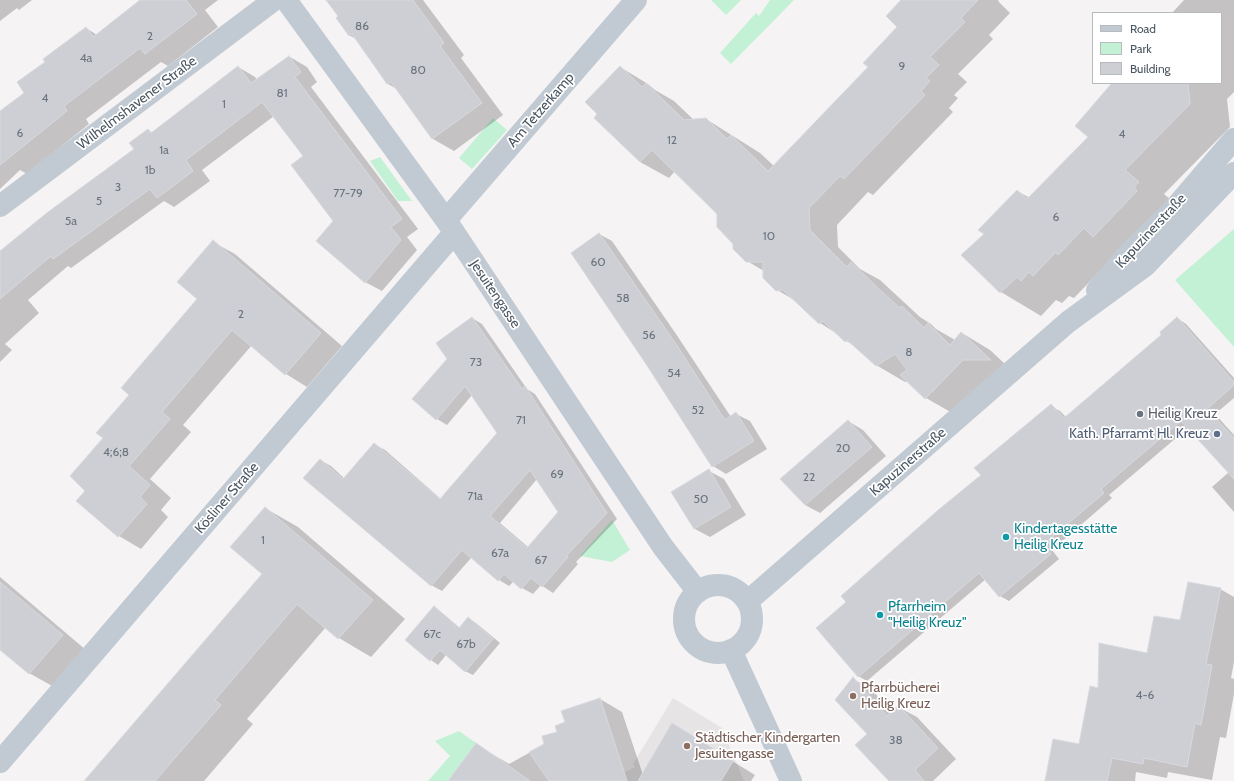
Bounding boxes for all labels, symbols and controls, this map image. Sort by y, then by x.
legend [1092,12,1222,84]
house number: 86 [355,19,369,33]
text: Road [1130,21,1156,36]
house number: 2 [147,29,153,43]
text: Park [1130,41,1152,56]
house number: 4a [80,51,92,65]
street label: Wilhelmshavener Straße [74,53,200,153]
house number: 9 [899,59,905,73]
text: Building [1130,61,1171,76]
house number: 80 [410,63,426,77]
street label: Am Tetzerkamp [504,69,578,151]
house number: 81 [276,86,288,100]
house number: 4 [42,91,48,105]
house number: 1 [222,97,226,111]
house number: 6 [17,126,23,140]
house number: 4 [1119,127,1125,141]
house number: 12 [667,133,677,147]
house number: 1a [159,143,169,157]
house number: 1b [145,163,155,177]
house number: 3 [115,180,121,194]
house number: 77-79 [333,186,363,200]
street label: Kapuzinerstraße [1112,190,1190,272]
house number: 5 [96,194,102,208]
house number: 6 [1053,210,1059,224]
house number: 5a [65,214,77,228]
house number: 10 [763,229,775,243]
house number: 60 [590,255,606,269]
street label: Jesuitengasse [466,257,524,331]
house number: 58 [616,291,630,305]
house number: 2 [238,307,244,321]
house number: 56 [642,328,656,342]
house number: 8 [905,345,913,359]
house number: 73 [470,355,482,369]
house number: 54 [667,366,681,380]
house number: 52 [692,403,704,417]
place label: Heilig Kreuz [1148,406,1217,422]
marker: Heilig Kreuz [1135,409,1145,419]
house number: 71 [516,413,526,427]
street label: Kapuzinerstraße [866,424,950,500]
place label: Kath. Pfarramt Hl. Kreuz [1069,426,1209,442]
marker: Kath. Pfarramt Hl. Kreuz [1212,429,1222,439]
house number: 20 [836,441,850,455]
house number: 4;6;8 [103,445,129,459]
street label: Kösliner Straße [192,459,262,537]
house number: 69 [550,467,564,481]
house number: 22 [803,470,815,484]
house number: 71a [467,489,483,503]
house number: 50 [694,492,708,506]
place label: Kindertagesstätte Heilig Kreuz [1014,521,1117,554]
marker: Kindertagesstätte Heilig Kreuz [1001,532,1011,542]
house number: 1 [261,533,265,547]
house number: 67a [491,546,509,560]
house number: 67 [535,553,547,567]
place label: Pfarrheim "Heilig Kreuz" [888,599,966,632]
marker: Pfarrheim "Heilig Kreuz" [875,610,885,620]
house number: 67c [423,627,441,641]
house number: 67b [456,637,476,651]
place label: Pfarrbücherei Heilig Kreuz [861,680,940,712]
house number: 4-6 [1136,688,1154,702]
marker: Pfarrbücherei Heilig Kreuz [848,691,858,701]
place label: Städtischer Kindergarten Jesuitengasse [695,730,840,762]
house number: 38 [889,733,903,747]
marker: Städtischer Kindergarten Jesuitengasse [682,741,692,751]

